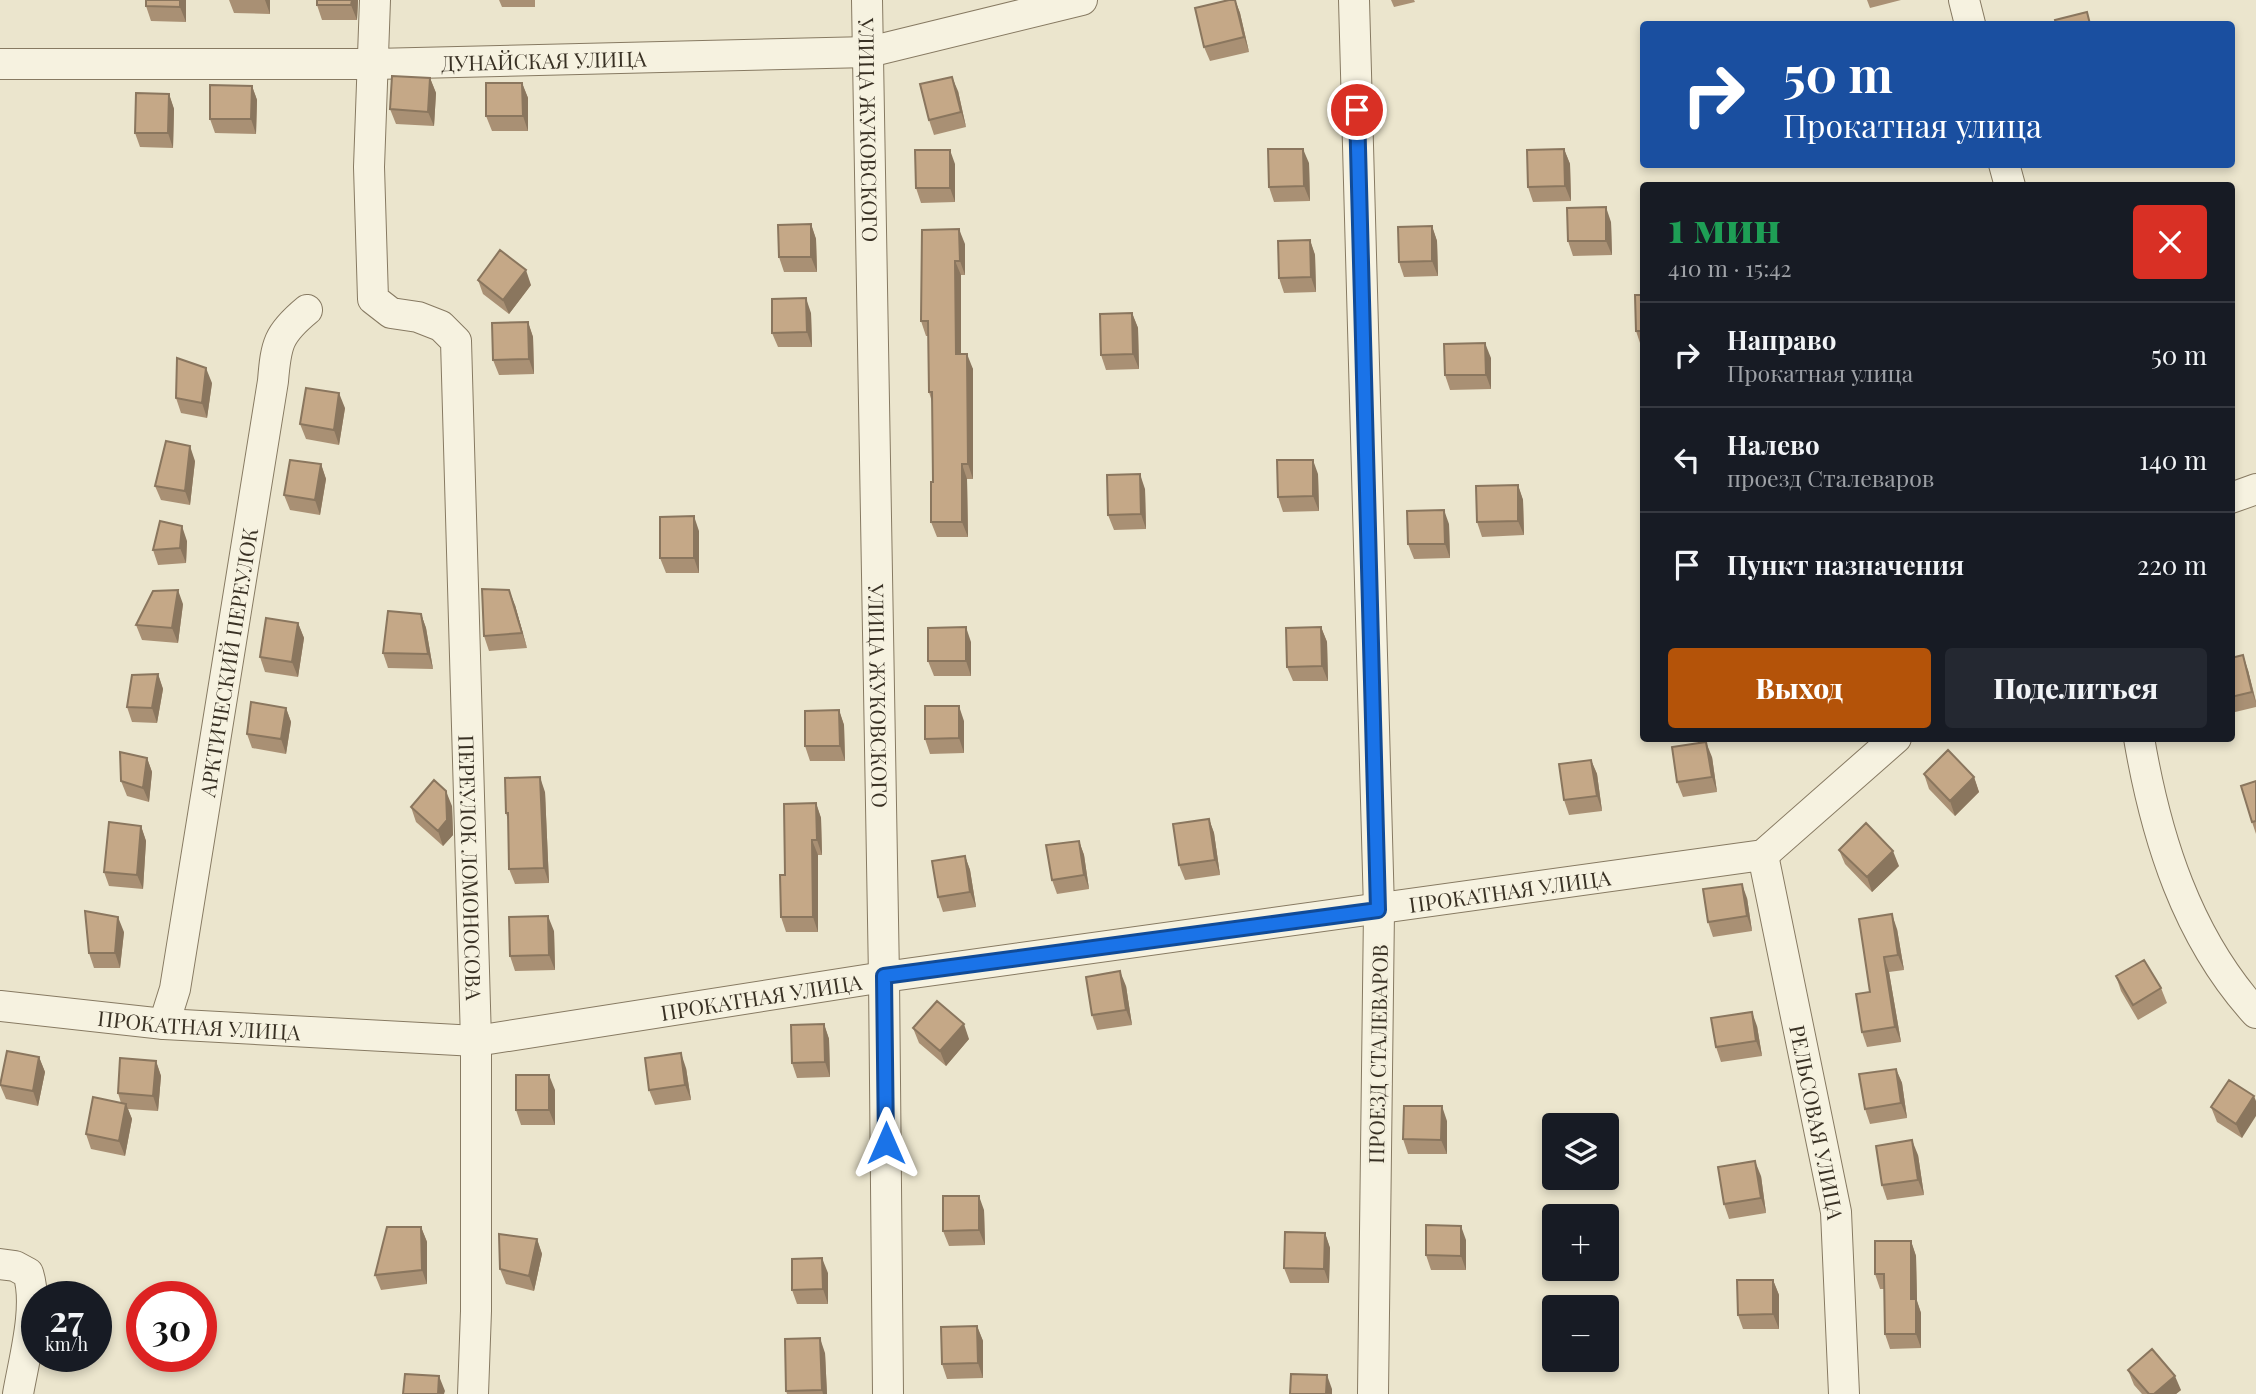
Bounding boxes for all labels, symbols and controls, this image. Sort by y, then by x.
street label: УЛИЦА ЖУКОВСКОГО [853,17,885,242]
text: 50 m [1783,40,1893,105]
street label: ДУНАЙСКАЯ УЛИЦА [441,43,648,76]
icon: right [1668,49,1759,140]
pin [1327,80,1387,140]
icon: arrive [1338,91,1376,129]
text: Прокатная улица [1783,103,2042,146]
text: 1 мин [1668,198,1781,254]
button: close [2133,205,2207,279]
text: 410 m · 15:42 [1668,252,1792,283]
text: Направо [1727,322,1836,357]
icon: right [1668,336,1706,374]
text: 50 m [2151,337,2207,372]
text: Прокатная улица [1727,357,1913,388]
text: Налево [1727,427,1820,462]
icon: left [1668,441,1706,479]
text: 140 m [2139,442,2207,477]
text: проезд Сталеваров [1727,462,1934,493]
street label: АРКТИЧЕСКИЙ ПЕРЕУЛОК [192,525,263,800]
icon: arrive [1668,546,1706,584]
text: Пункт назначения [1727,547,1964,582]
text: 220 m [2137,547,2207,582]
street label: УЛИЦА ЖУКОВСКОГО [863,583,895,808]
button: Выход [1668,648,1931,728]
button: Поделиться [1945,648,2207,728]
street label: ПЕРЕУЛОК ЛОМОНОСОВА [453,734,489,1002]
street label: ПРОКАТНАЯ УЛИЦА [1407,862,1613,918]
street label: ПРОЕЗД СТАЛЕВАРОВ [1361,944,1393,1164]
street label: ПРОКАТНАЯ УЛИЦА [658,967,864,1026]
street label: ПРОКАТНАЯ УЛИЦА [96,1003,302,1045]
street label: РЕЛЬСОВАЯ УЛИЦА [1784,1022,1850,1221]
position arrow [849,1106,923,1180]
map controls [1542,1113,1619,1372]
button: layers [1542,1113,1619,1190]
button: + [1542,1204,1619,1281]
speed limit sign: 30 [126,1281,217,1372]
text: 27 [49,1294,84,1341]
button: − [1542,1295,1619,1372]
text: km/h [45,1332,88,1356]

